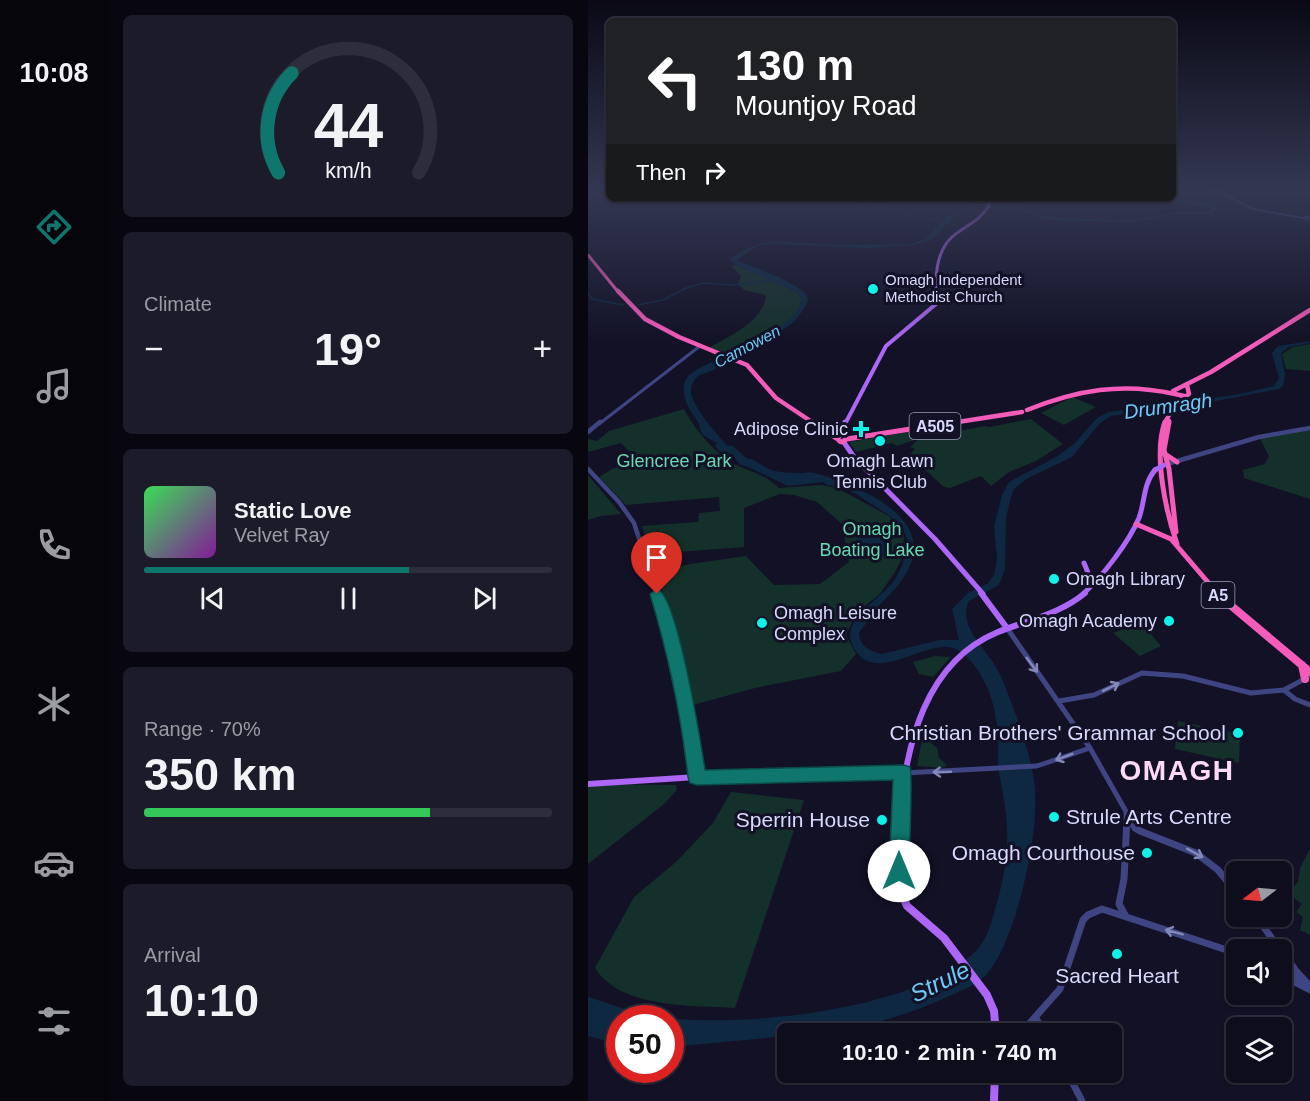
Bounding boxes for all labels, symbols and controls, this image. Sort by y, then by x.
icon: left [636,42,714,120]
text: 130 m [735,42,854,89]
text: 10:08 [19,58,89,88]
text: 44 [313,91,383,160]
text: Mountjoy Road [735,91,917,121]
icon: right [698,156,731,189]
text: km/h [325,159,371,183]
text: Then [636,160,686,185]
icon: directions [33,206,75,248]
place label: Omagh Independent Methodist Church [885,271,1023,305]
marker: Omagh Independent Methodist Church [866,282,880,296]
text: Climate [144,293,212,315]
water label: Camowen [711,322,783,371]
text: 19° [314,324,382,375]
text: − [144,330,163,367]
text: + [533,330,552,367]
icon: music [33,365,75,407]
water label: Drumragh [1122,389,1214,423]
road number: A505 [910,413,960,439]
place label: Adipose Clinic [734,419,848,439]
marker: Adipose Clinic [852,420,870,438]
marker: Omagh Lawn Tennis Club [873,434,887,448]
park label: Glencree Park [616,451,733,471]
place label: Omagh Lawn Tennis Club [826,451,934,492]
text: Static Love [234,498,351,523]
park label: Omagh Boating Lake [819,519,925,560]
icon: phone [33,524,75,566]
text: Velvet Ray [234,524,330,546]
pin [631,532,682,594]
icon: arrive [640,541,673,574]
place label: Omagh Library [1066,569,1185,589]
marker: Omagh Library [1047,572,1061,586]
icon: previous [196,582,229,615]
icon: pause [332,582,365,615]
icon: next [468,582,501,615]
road number: A5 [1202,582,1234,608]
place label: Omagh Leisure Complex [774,603,897,644]
place label: Omagh Academy [1019,611,1157,631]
marker: Omagh Academy [1162,614,1176,628]
marker: Omagh Leisure Complex [755,616,769,630]
one-way arrow [1026,656,1038,672]
one-way arrow [1102,681,1120,693]
icon: climate [33,683,75,725]
text: Range · 70% [144,718,261,740]
place label: Christian Brothers' Grammar School [889,721,1226,744]
marker: Christian Brothers' Grammar School [1231,726,1245,740]
text: 350 km [144,749,297,800]
one-way arrow [1055,752,1073,763]
district label: OMAGH [1120,755,1234,786]
one-way arrow [932,766,952,777]
place label: Strule Arts Centre [1066,805,1232,828]
place label: Sperrin House [736,808,870,831]
marker: Strule Arts Centre [1047,810,1061,824]
marker: Sperrin House [875,813,889,827]
position arrow [867,839,931,903]
place label: Omagh Courthouse [952,841,1135,864]
icon: car [33,842,75,884]
marker: Omagh Courthouse [1140,846,1154,860]
one-way arrow [1186,847,1203,859]
north arrow [1226,861,1292,927]
map controls [1226,861,1292,1083]
one-way arrow [1165,926,1184,937]
button: sound [1226,939,1292,1005]
text: Arrival [144,944,201,966]
marker: Sacred Heart [1110,947,1124,961]
water label: Strule [906,956,974,1007]
place label: Sacred Heart [1055,964,1179,987]
text: 10:10 [144,975,259,1026]
icon: filters [33,1000,75,1042]
speed limit sign: 50 [606,1005,684,1083]
button: layers [1226,1017,1292,1083]
text: 10:10 · 2 min · 740 m [842,1040,1057,1065]

